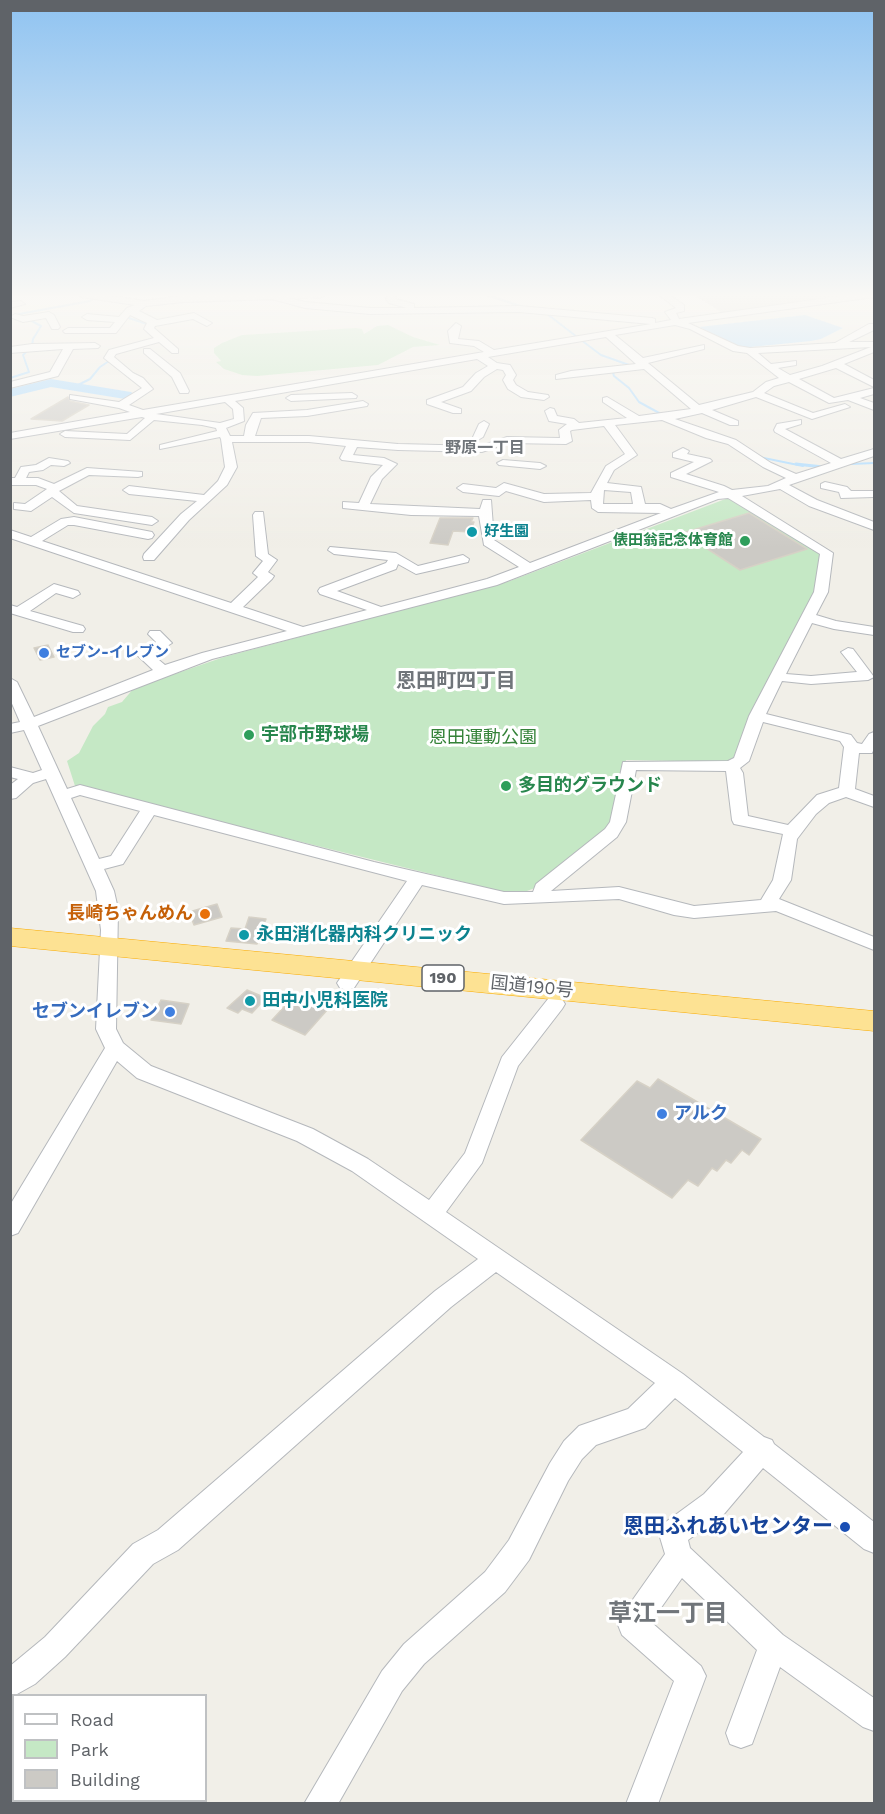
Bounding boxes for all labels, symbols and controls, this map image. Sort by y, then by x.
district label: 野原一丁目 [445,438,525,458]
place label: 好生園 [484,523,529,541]
marker: 好生園 [465,525,479,539]
place label: 俵田翁記念体育館 [613,532,733,550]
marker: 俵田翁記念体育館 [738,534,752,548]
place label: セブン-イレブン [56,644,169,662]
marker: セブン-イレブン [37,646,51,660]
district label: 恩田町四丁目 [396,669,516,693]
place label: 宇部市野球場 [261,724,369,746]
park label: 恩田運動公園 [429,727,537,749]
marker: 宇部市野球場 [242,728,256,742]
place label: 多目的グラウンド [518,775,662,797]
marker: 多目的グラウンド [499,779,513,793]
place label: 長崎ちゃんめん [67,903,193,925]
marker: 長崎ちゃんめん [198,907,212,921]
place label: 永田消化器内科クリニック [256,924,472,946]
marker: 永田消化器内科クリニック [237,928,251,942]
road number: 190 [422,965,464,991]
street label: 国道190号 [489,972,575,1002]
place label: 田中小児科医院 [262,990,388,1012]
marker: 田中小児科医院 [243,994,257,1008]
place label: セブンイレブン [32,1001,158,1023]
marker: セブンイレブン [163,1005,177,1019]
place label: アルク [674,1103,728,1125]
marker: アルク [655,1107,669,1121]
place label: 恩田ふれあいセンター [623,1514,833,1540]
marker: 恩田ふれあいセンター [838,1520,852,1534]
district label: 草江一丁目 [608,1600,728,1628]
legend [12,1694,207,1802]
text: Road [70,1709,114,1730]
text: Park [70,1739,109,1760]
text: Building [70,1769,140,1790]

